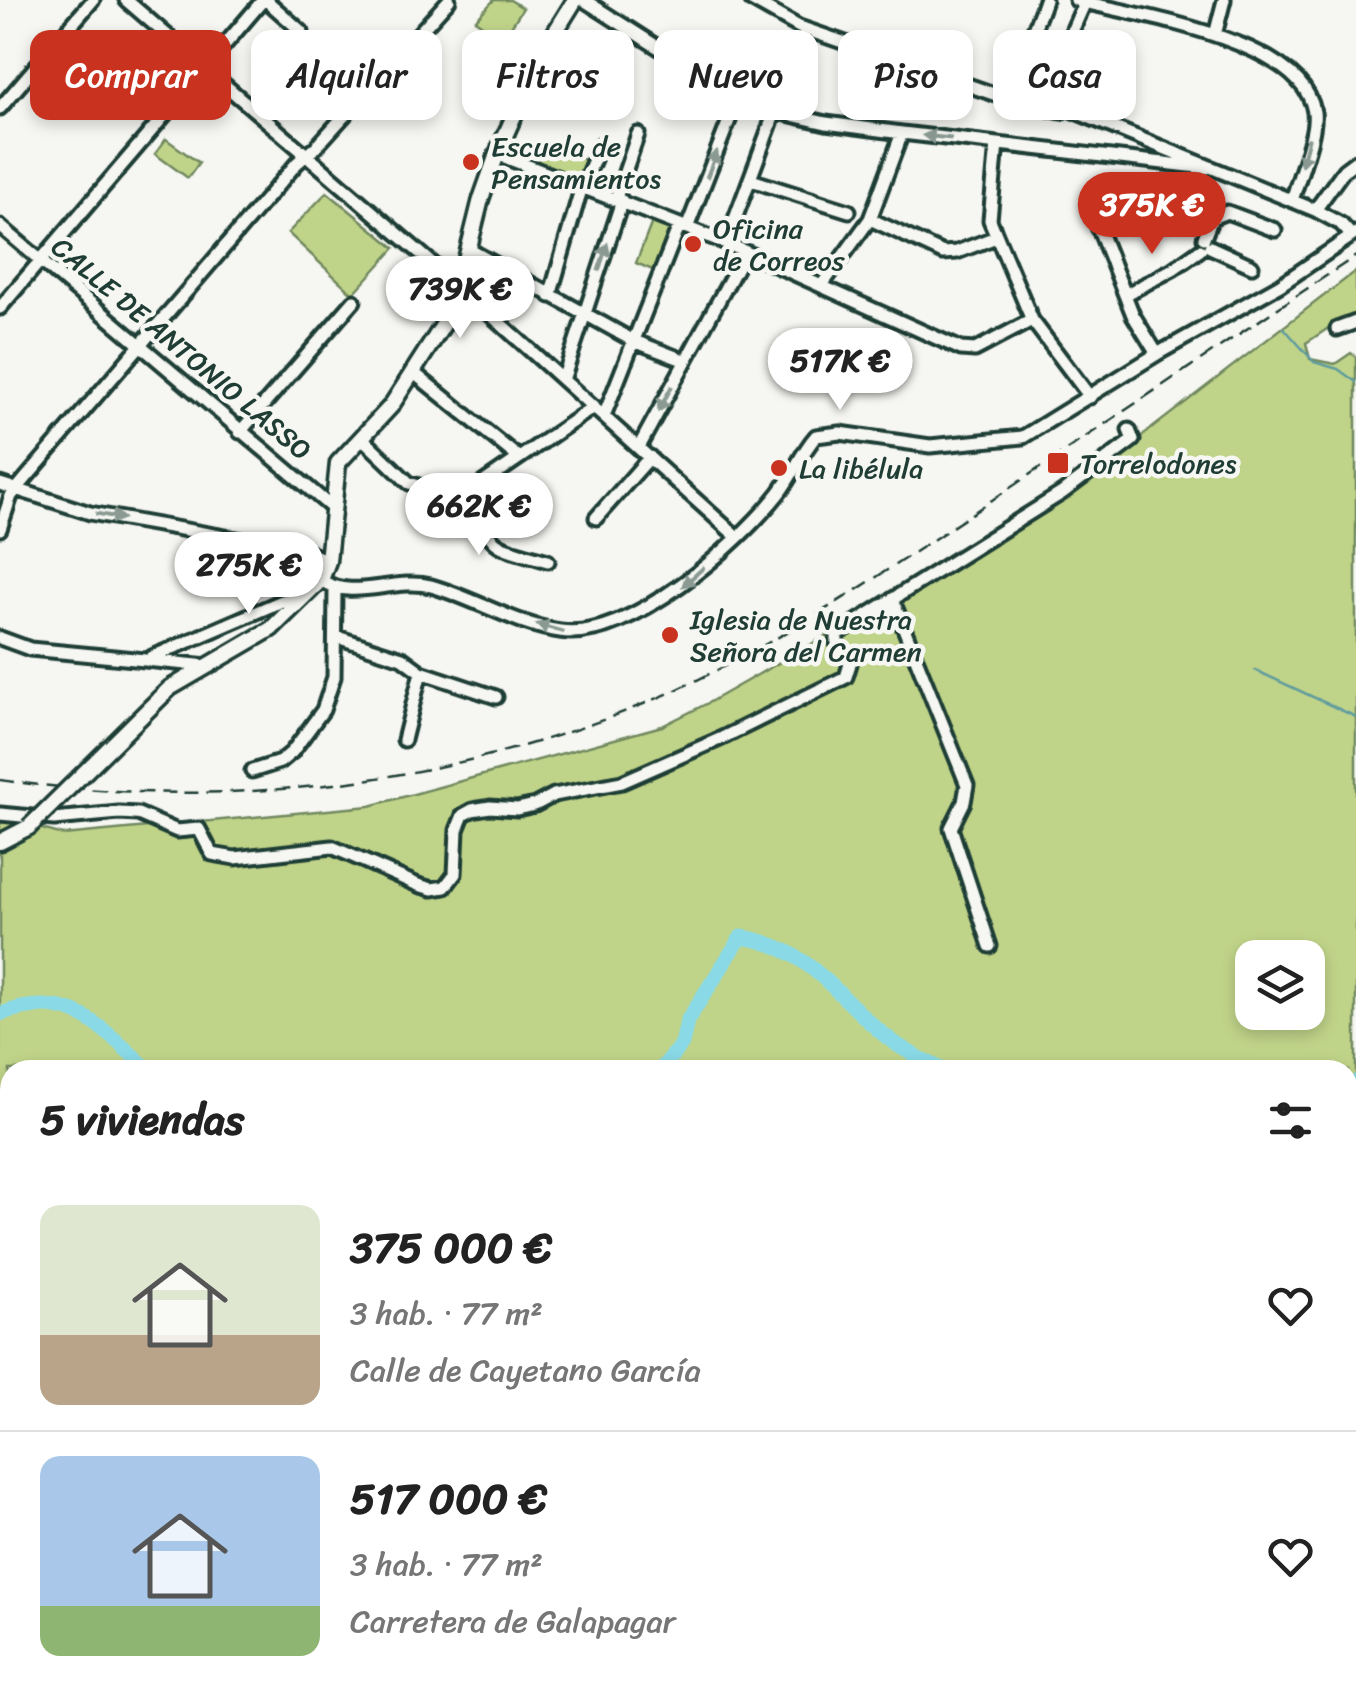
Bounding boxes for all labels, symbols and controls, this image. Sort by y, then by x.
chip: Comprar [30,30,231,120]
chip: Alquilar [251,30,442,120]
chip: Filtros [462,30,634,120]
chip: Nuevo [654,30,818,120]
chip: Piso [838,30,973,120]
chip: Casa [993,30,1136,120]
place label: Escuela de Pensamientos [491,122,662,203]
one-way arrow [920,129,952,145]
one-way arrow [1297,137,1313,168]
one-way arrow [704,149,720,179]
marker: Escuela de Pensamientos [460,151,482,173]
pin: 375K € [1071,172,1233,257]
text: 375K € [1100,176,1204,233]
place label: Oficina de Correos [713,204,845,285]
street label: CALLE DE ANTONIO LASSO [40,224,324,473]
marker: Oficina de Correos [682,233,704,255]
one-way arrow [597,242,612,272]
pin: 739K € [379,256,541,341]
text: 739K € [408,260,512,317]
pin: 517K € [759,328,921,413]
text: 517K € [790,332,890,389]
one-way arrow [657,384,674,413]
place label: Torrelodones [1080,439,1237,488]
place label: La libélula [799,444,923,493]
marker: Torrelodones [1045,450,1071,476]
marker: La libélula [768,457,790,479]
pin: 662K € [398,473,560,558]
text: 662K € [427,477,531,534]
one-way arrow [95,509,126,524]
pin: 275K € [168,532,330,617]
text: 275K € [196,536,302,593]
one-way arrow [681,565,706,587]
place label: Iglesia de Nuestra Señora del Carmen [689,595,922,676]
one-way arrow [534,619,565,635]
marker: Iglesia de Nuestra Señora del Carmen [659,624,681,646]
map controls [1235,940,1325,1030]
button: layers [1235,940,1325,1030]
text: 5 viviendas [40,1083,244,1157]
icon: filters [1263,1093,1318,1148]
text: 375 000 € [350,1211,552,1285]
icon: home [120,1245,240,1365]
icon: heart [1263,1278,1318,1333]
text: 3 hab. · 77 m² [350,1285,543,1342]
text: Calle de Cayetano García [350,1342,701,1399]
text: 517 000 € [350,1462,547,1536]
icon: home [120,1496,240,1616]
icon: heart [1263,1529,1318,1584]
text: 3 hab. · 77 m² [350,1536,543,1593]
text: Carretera de Galapagar [350,1593,676,1650]

